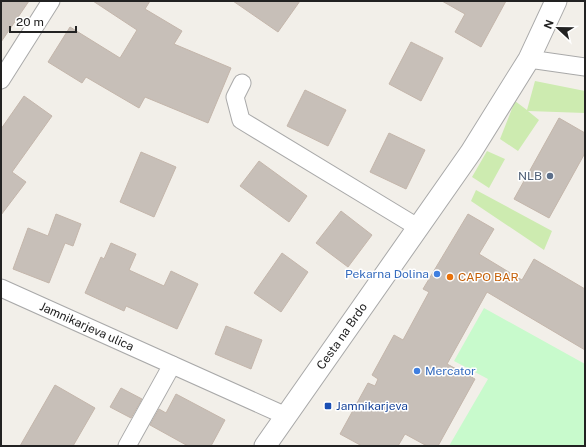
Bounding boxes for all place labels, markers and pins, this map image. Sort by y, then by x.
place label: NLB [518,169,542,183]
marker: NLB [545,171,555,181]
place label: Pekarna Dolina [345,267,429,281]
marker: Pekarna Dolina [432,269,442,279]
place label: CAPO BAR [458,270,519,284]
marker: CAPO BAR [445,272,455,282]
place label: Mercator [425,364,476,378]
marker: Mercator [412,366,422,376]
place label: Jamnikarjeva [336,399,408,413]
marker: Jamnikarjeva [323,401,333,411]

